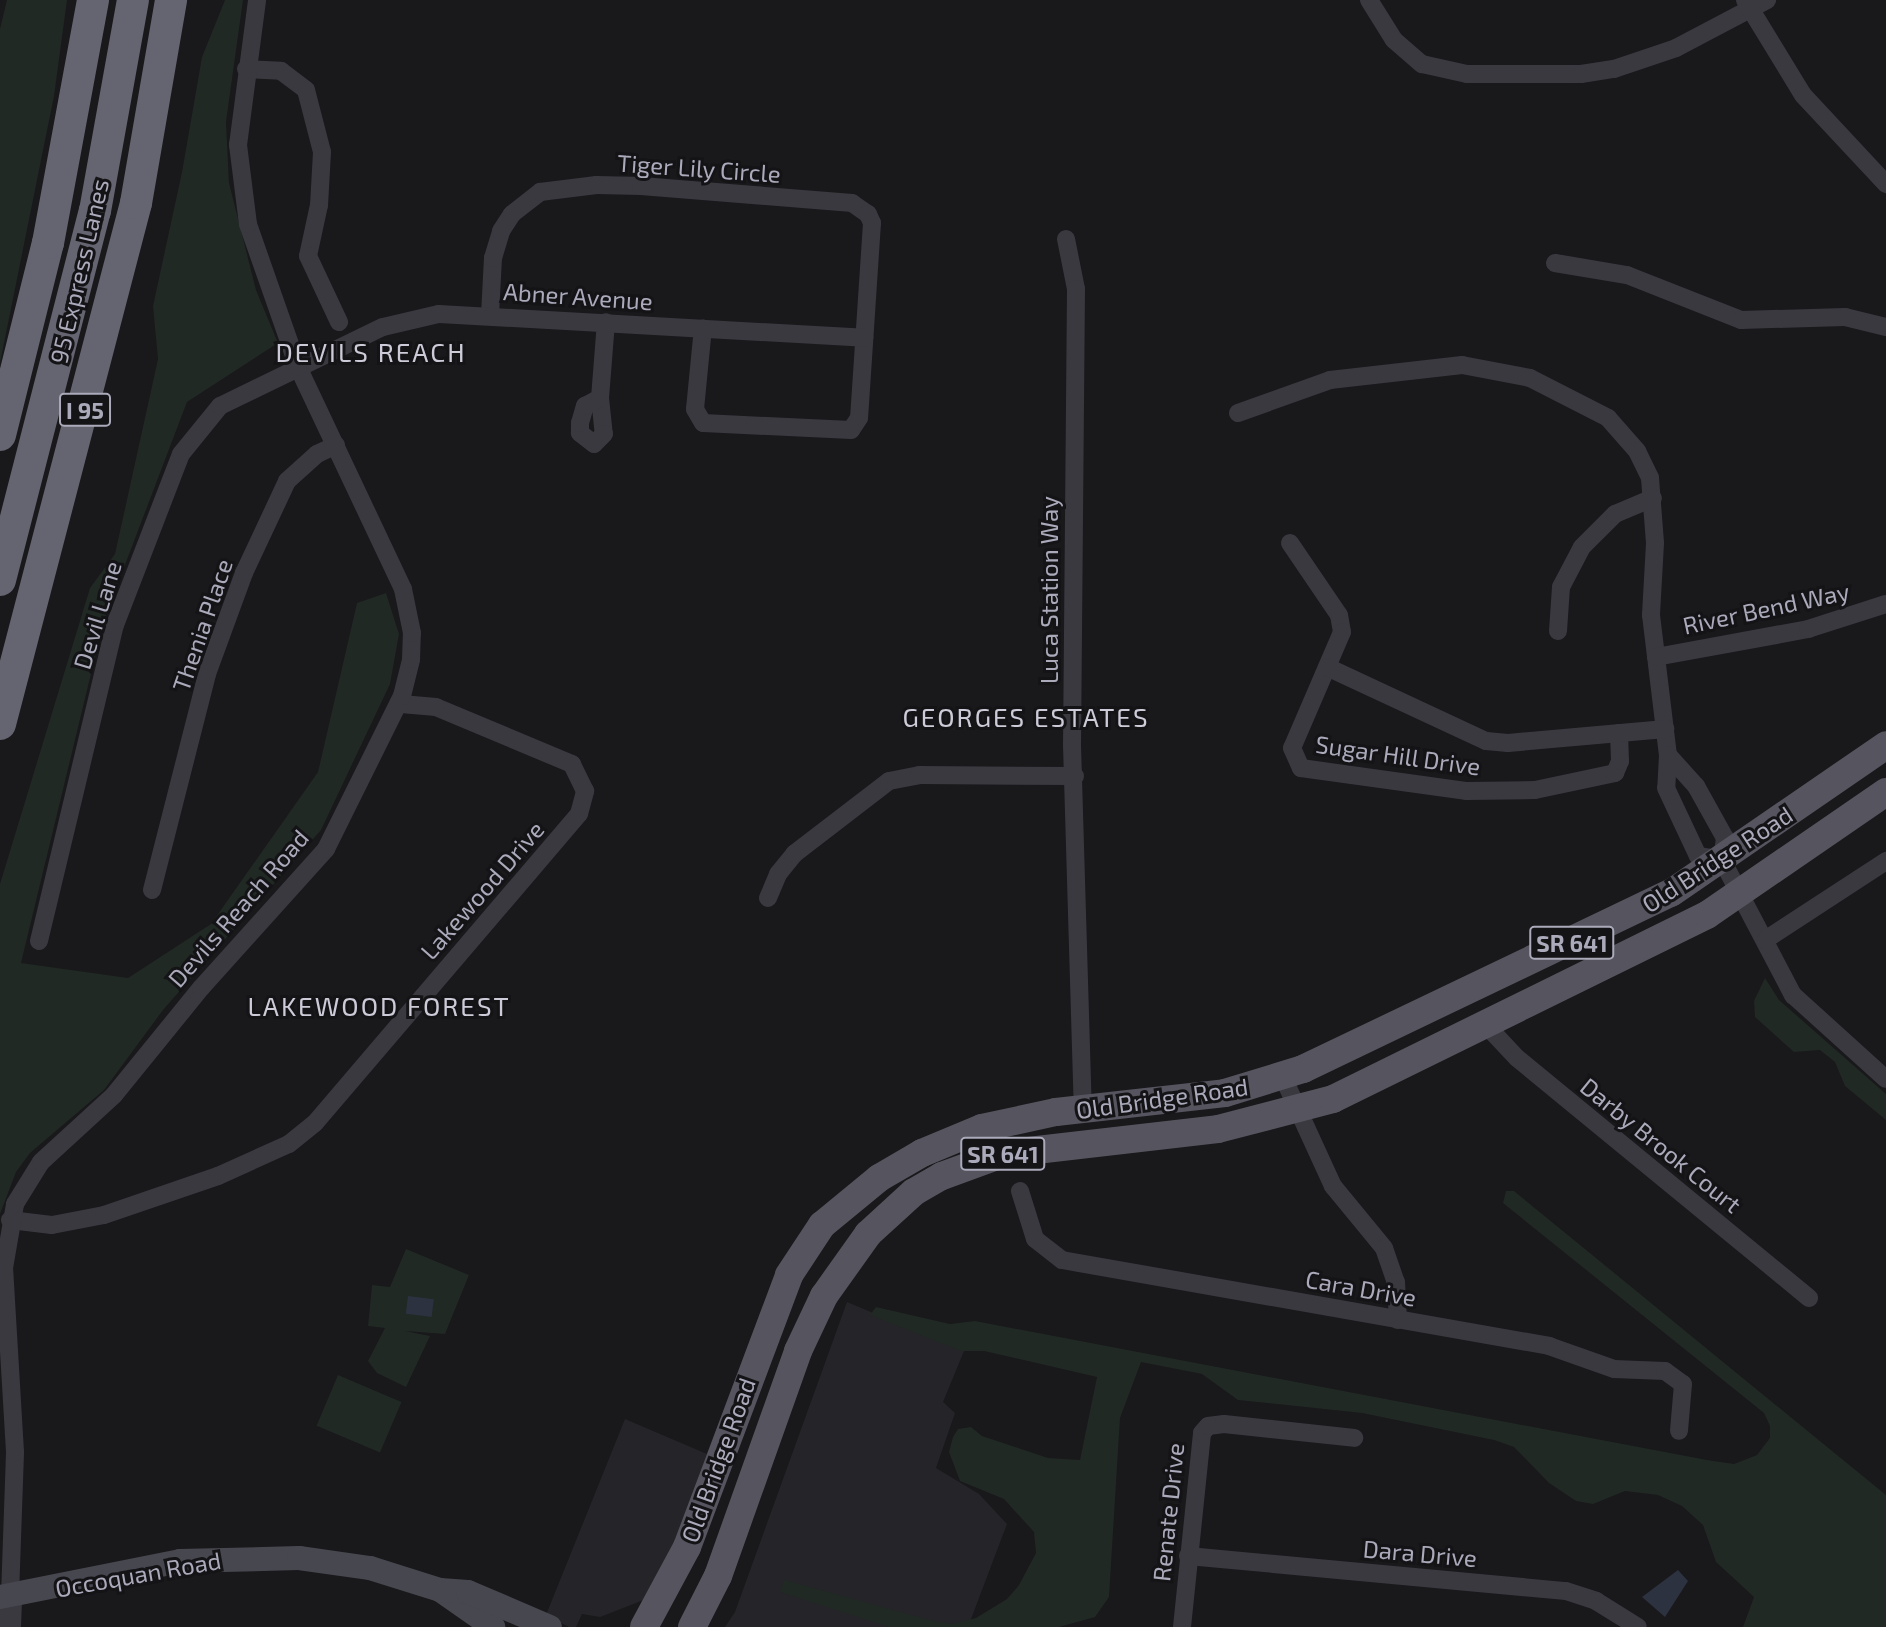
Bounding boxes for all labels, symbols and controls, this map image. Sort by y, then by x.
street label: Tiger Lily Circle [616,148,782,188]
street label: 95 Express Lanes [44,176,114,366]
street label: Abner Avenue [502,276,654,316]
district label: DEVILS REACH [277,336,465,368]
road number: I 95 [59,390,111,430]
street label: Luca Station Way [1035,496,1063,684]
street label: Thenia Place [166,555,238,695]
street label: Devil Lane [67,557,127,673]
street label: River Bend Way [1680,576,1852,640]
district label: GEORGES ESTATES [904,701,1148,733]
street label: Sugar Hill Drive [1313,729,1483,781]
street label: Old Bridge Road [1636,800,1798,918]
street label: Lakewood Drive [414,815,550,965]
street label: Devils Reach Road [162,823,314,993]
road number: SR 641 [1528,924,1616,962]
district label: LAKEWOOD FOREST [249,990,509,1022]
street label: Darby Brook Court [1575,1071,1747,1219]
street label: Old Bridge Road [1074,1072,1250,1124]
road number: SR 641 [959,1134,1047,1174]
street label: Cara Drive [1303,1264,1419,1312]
street label: Old Bridge Road [675,1374,761,1546]
street label: Renate Drive [1146,1441,1190,1583]
street label: Dara Drive [1362,1534,1478,1572]
street label: Occoquan Road [53,1545,223,1603]

